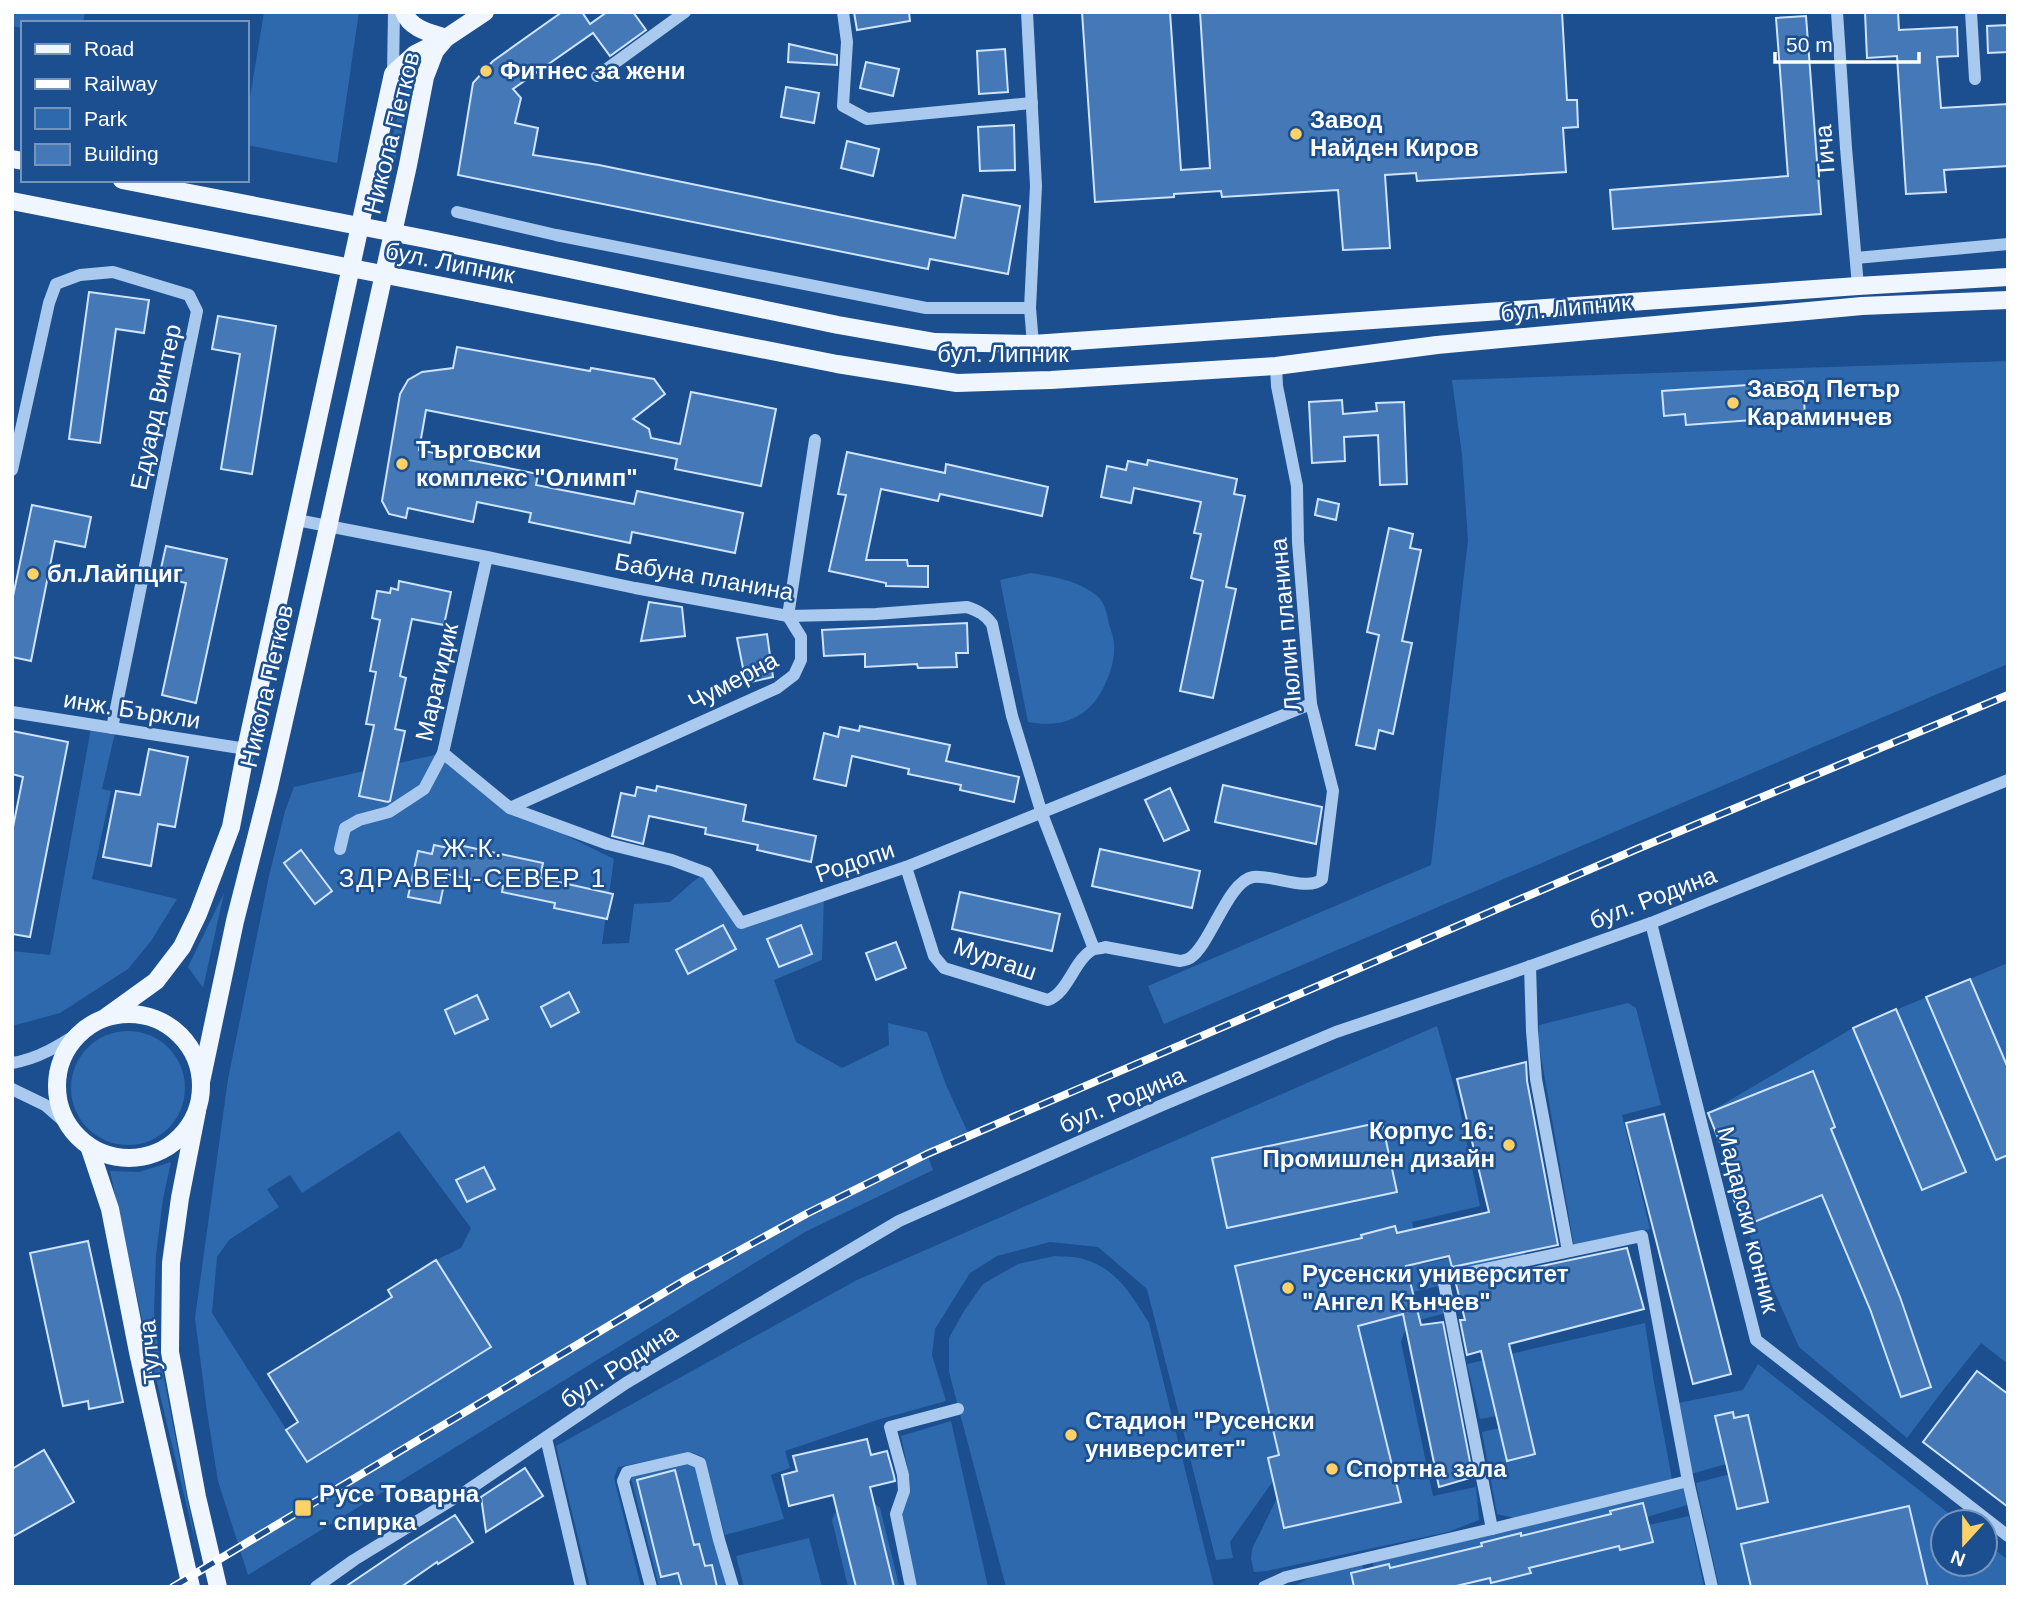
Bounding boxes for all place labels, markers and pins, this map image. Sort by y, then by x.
place label: Фитнес за жени [500,57,685,84]
marker: Фитнес за жени [478,63,494,79]
place label: Завод Найден Киров [1310,106,1479,161]
marker: Завод Найден Киров [1288,126,1304,142]
place label: Завод Петър Караминчев [1747,375,1900,430]
marker: Завод Петър Караминчев [1725,395,1741,411]
place label: Търговски комплекс "Олимп" [416,436,638,491]
marker: Търговски комплекс "Олимп" [394,456,410,472]
place label: бл.Лайпциг [47,560,183,587]
marker: бл.Лайпциг [25,566,41,582]
place label: Корпус 16: Промишлен дизайн [1263,1117,1495,1172]
marker: Корпус 16: Промишлен дизайн [1501,1137,1517,1153]
place label: Русенски университет "Ангел Кънчев" [1302,1260,1569,1315]
marker: Русенски университет "Ангел Кънчев" [1280,1280,1296,1296]
place label: Стадион "Русенски университет" [1085,1407,1315,1462]
marker: Стадион "Русенски университет" [1063,1427,1079,1443]
place label: Спортна зала [1346,1455,1507,1482]
marker: Спортна зала [1324,1461,1340,1477]
place label: Русе Товарна - спирка [319,1480,480,1535]
marker: Русе Товарна - спирка [293,1498,313,1518]

